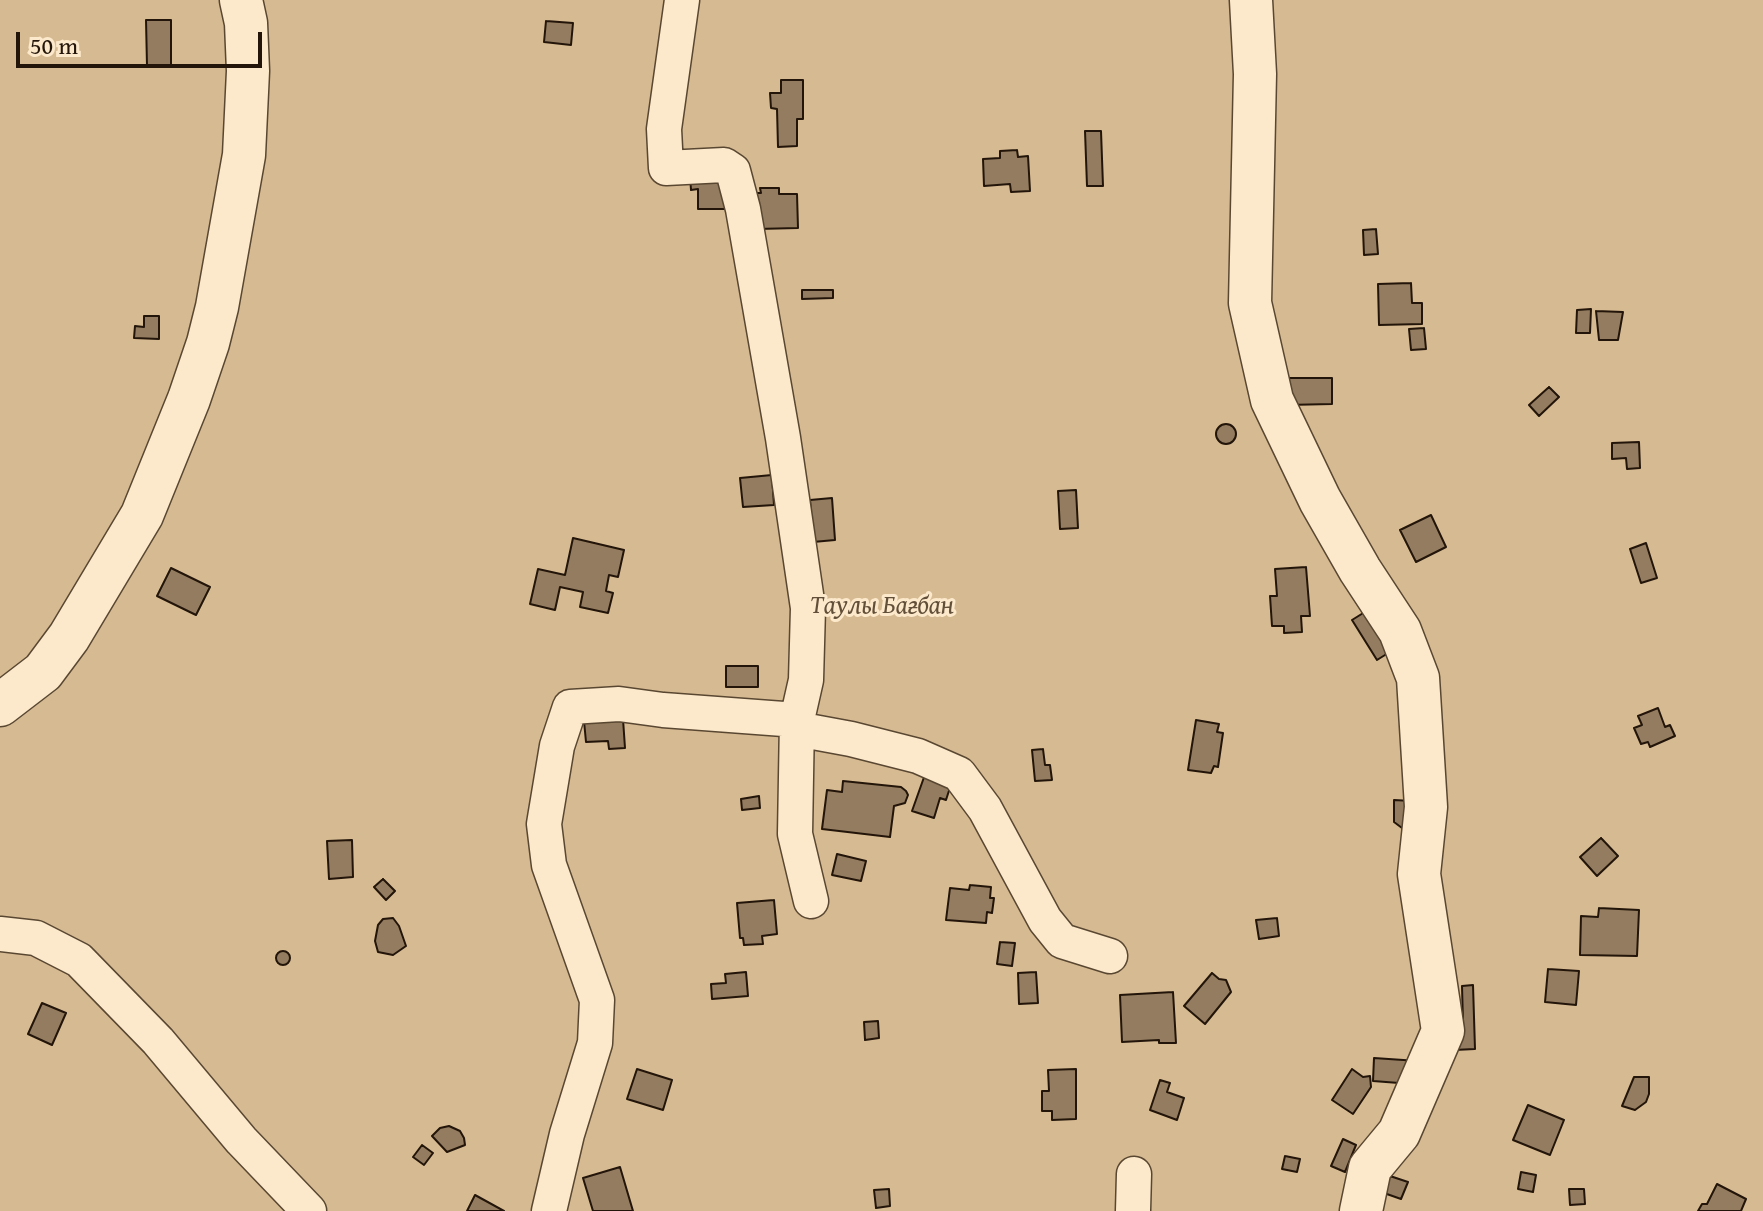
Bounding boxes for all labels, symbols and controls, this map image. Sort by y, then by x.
scale bar [20,16,266,66]
text: 50 m [30,28,78,63]
park label: Таулы Бағбан [810,590,954,622]

